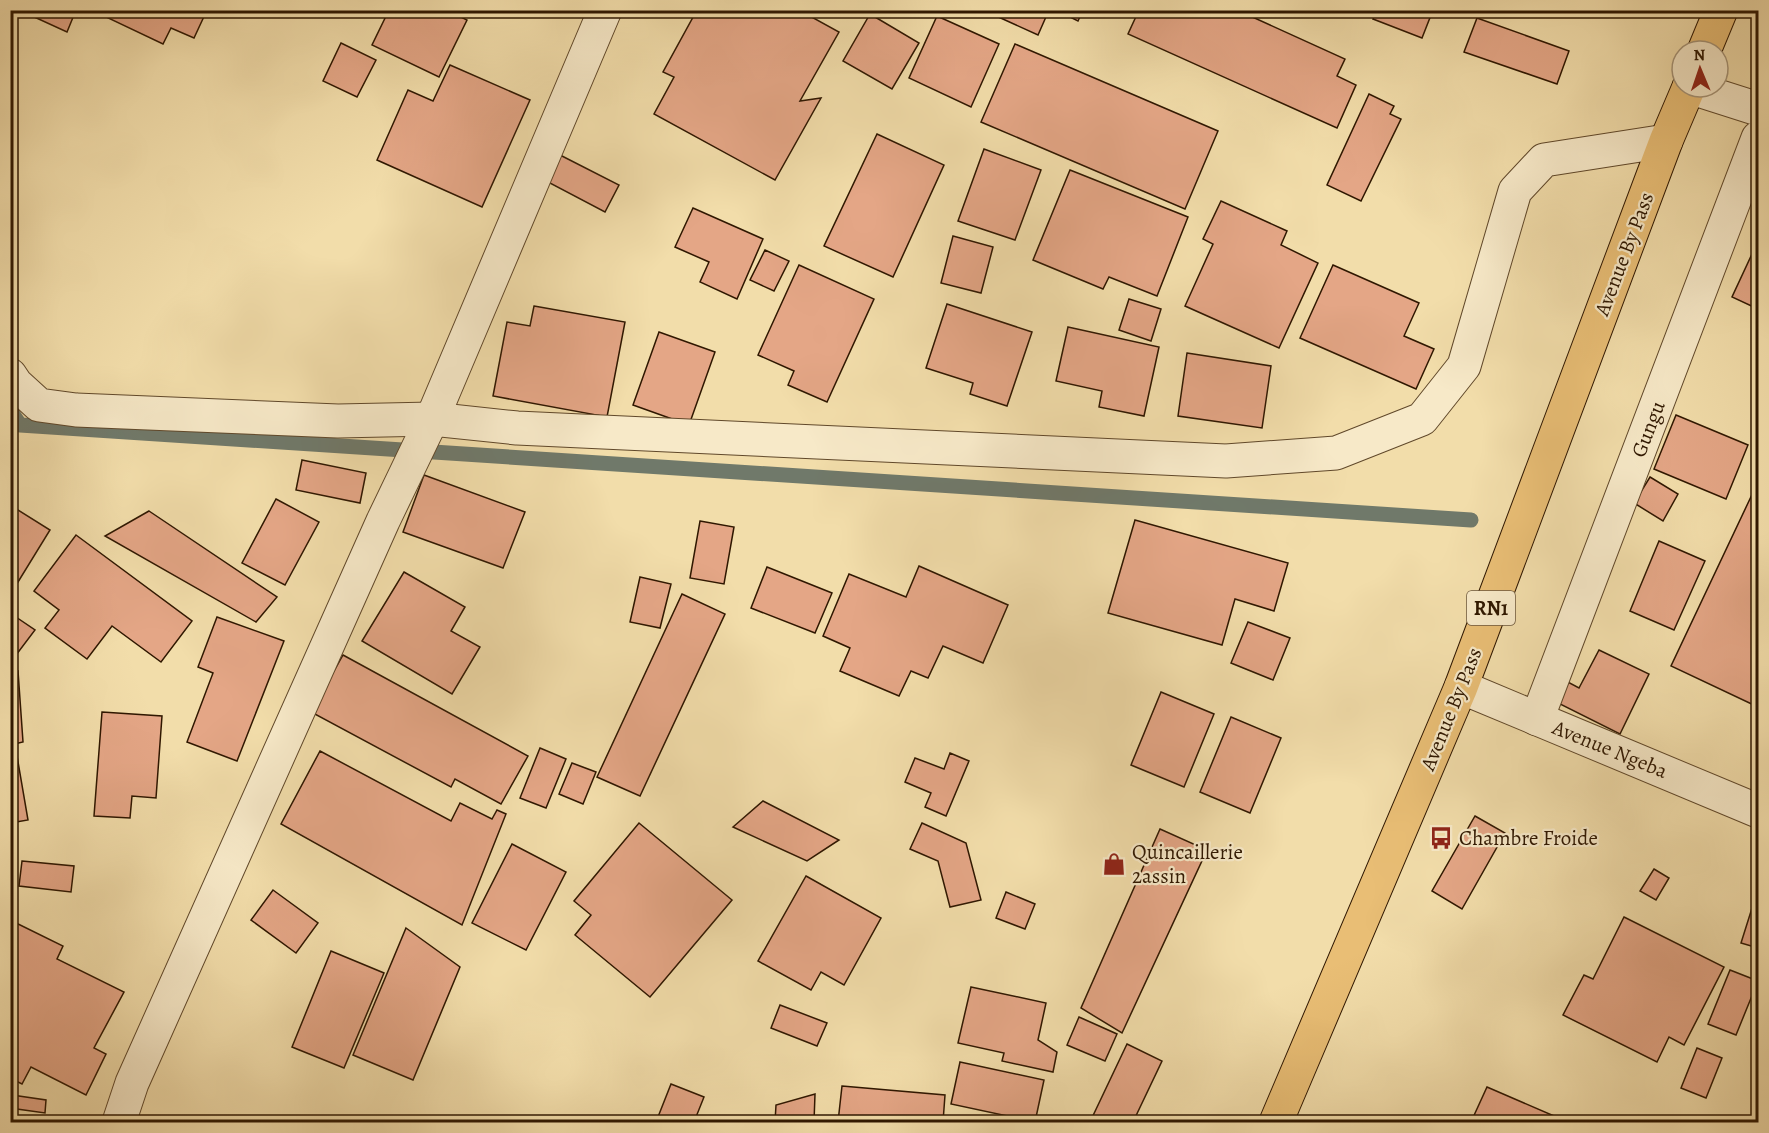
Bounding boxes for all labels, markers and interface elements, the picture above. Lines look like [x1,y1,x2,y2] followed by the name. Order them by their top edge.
[1670,39,1730,99] north arrow
[1693,44,1706,66] text: N
[1587,188,1660,321] street label: Avenue By Pass
[1624,396,1672,461] street label: Gungu
[1467,591,1515,625] road number: RN1
[1413,643,1488,776] street label: Avenue By Pass
[1547,713,1672,785] street label: Avenue Ngeba
[1459,824,1598,852] place label: Chambre Froide
[1428,825,1454,851] bus stop icon: Chambre Froide
[1132,838,1243,890] place label: Quincaillerie 2assin
[1101,851,1127,877] shop icon: Quincaillerie 2assin

